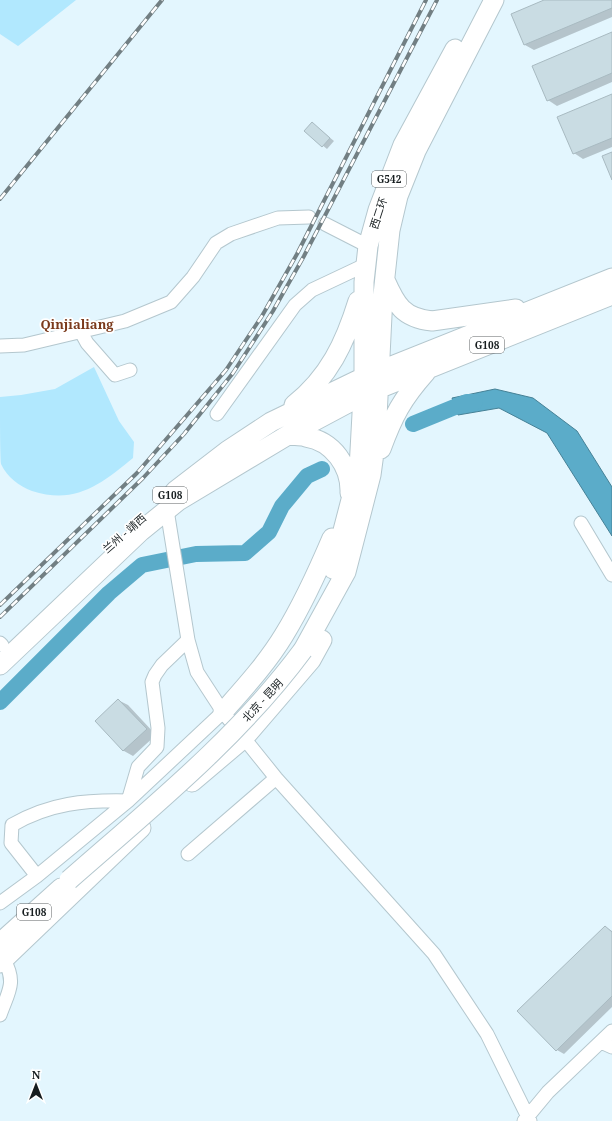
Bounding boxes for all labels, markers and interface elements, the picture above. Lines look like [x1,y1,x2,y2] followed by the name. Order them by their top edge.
[372,171,406,187] road number: G542
[366,195,390,231] street label: 西二环
[40,315,114,333] district label: Qinjialiang
[470,337,504,353] road number: G108
[153,487,187,503] road number: G108
[99,510,149,556] street label: 兰州 - 靖西
[238,675,286,725] street label: 北京 - 昆明
[17,904,51,920] road number: G108
[16,1065,56,1105] north arrow
[32,1067,41,1082] text: N

